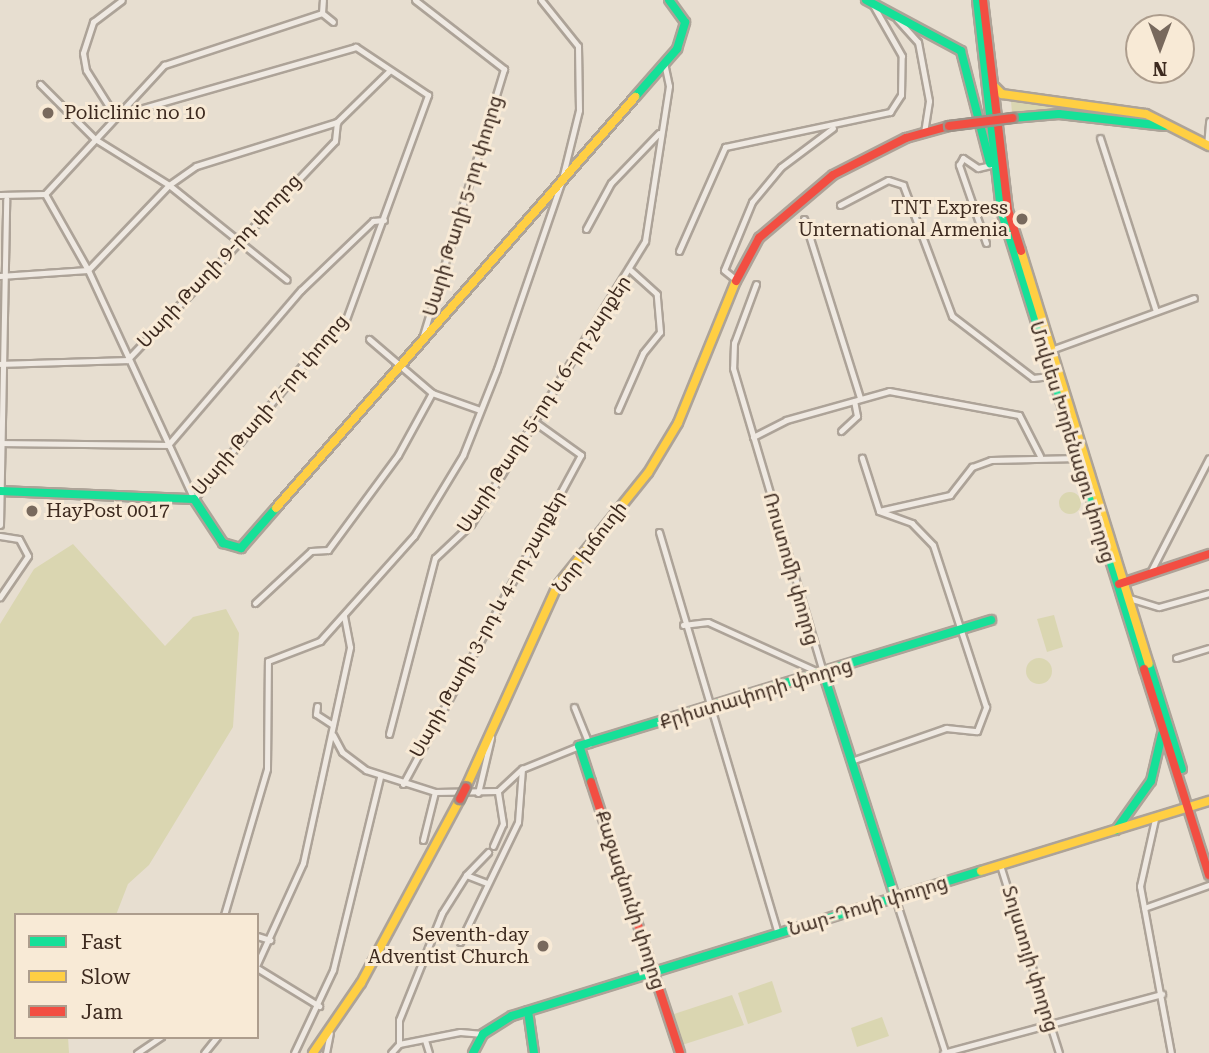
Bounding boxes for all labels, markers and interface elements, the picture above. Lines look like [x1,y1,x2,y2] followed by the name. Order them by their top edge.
[1125,14,1195,84] north arrow
[1153,57,1167,80] text: N
[419,93,507,319] street label: Սարի Թաղի 5-րդ փողոց
[64,102,206,124] place label: Policlinic no 10
[38,103,58,123] marker: Policlinic no 10
[132,169,306,353] street label: Սարի Թաղի 9-րդ փողոց
[798,197,1008,241] place label: TNT Express Unternational Armenia
[1014,211,1030,227] marker: TNT Express Unternational Armenia
[452,271,636,537] street label: Սարի Թաղի 5-րդ և 6-րդ շարքեր
[187,310,353,500] street label: Սարի Թաղի 7-րդ փողոց
[1024,319,1120,565] street label: Մովսես Խորենացու փողոց
[405,486,571,762] street label: Սարի Թաղի 3-րդ և 4-րդ շարքեր
[758,490,824,648] street label: Ռոստոմի փողոց
[548,497,632,597] street label: Նոր խճուղի
[46,500,170,522] place label: HayPost 0017
[24,503,40,519] marker: HayPost 0017
[657,654,855,734] street label: Քրիստափորի փողոց
[590,808,670,992] street label: Քաջազնունի փողոց
[786,871,950,941] street label: Նար-Դոսի փողոց
[997,883,1063,1035] street label: Տոլստոյի փողոց
[14,913,259,1039] legend
[368,924,529,968] place label: Seventh-day Adventist Church
[81,930,122,954] text: Fast
[535,938,551,954] marker: Seventh-day Adventist Church
[81,965,130,989] text: Slow
[81,1000,123,1024] text: Jam

